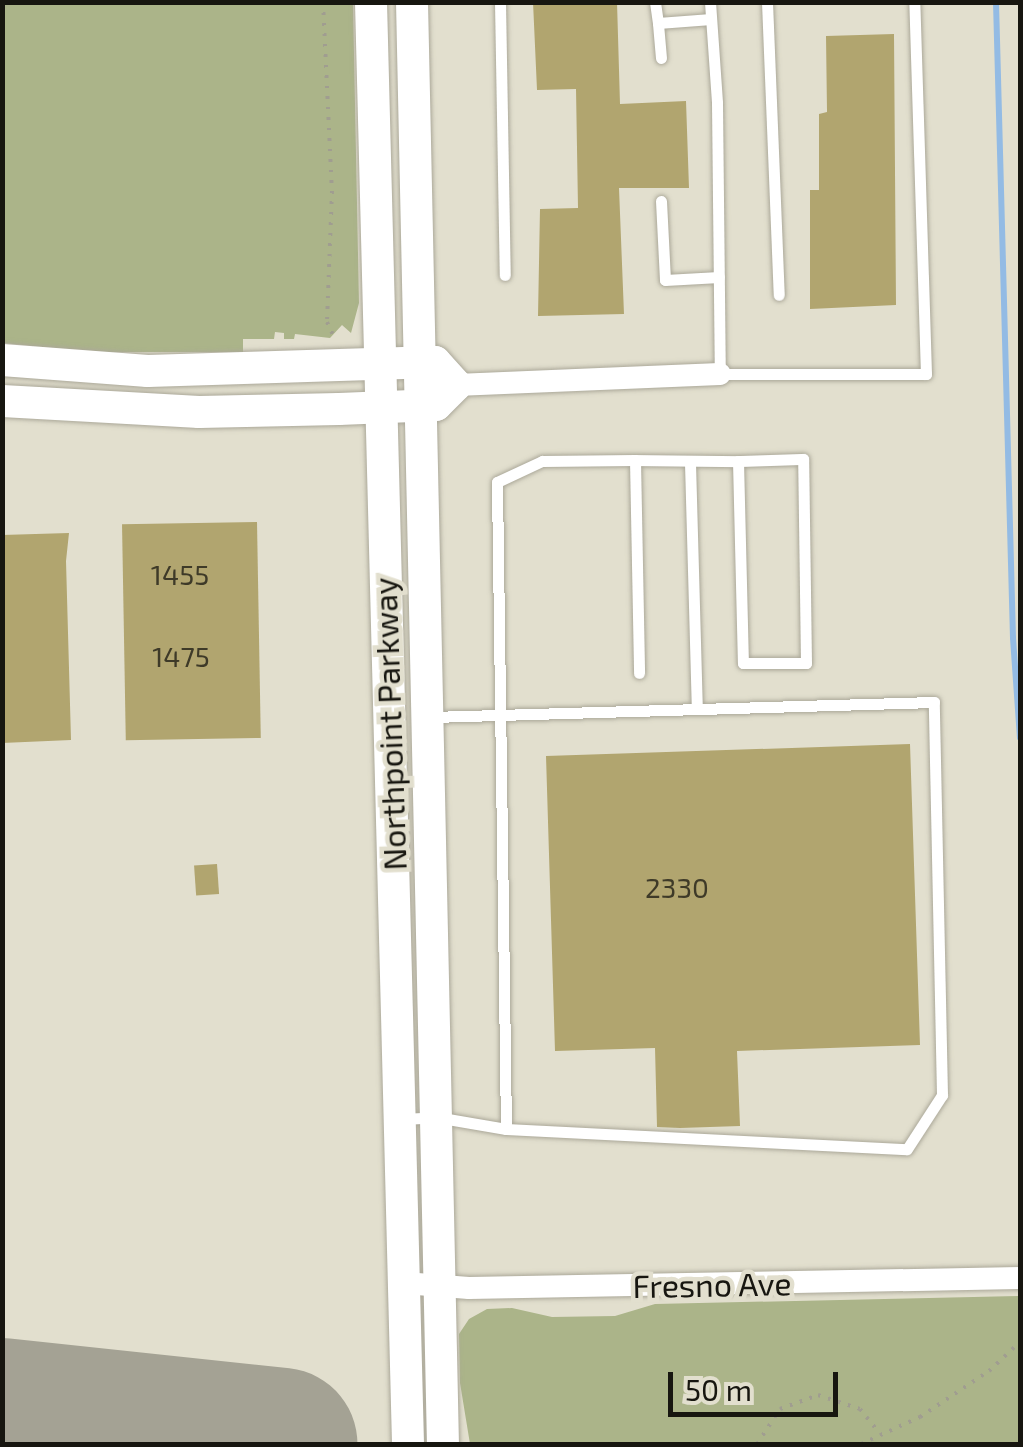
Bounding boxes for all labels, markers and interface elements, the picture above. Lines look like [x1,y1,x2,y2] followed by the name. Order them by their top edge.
[151,557,209,591] house number: 1455
[365,577,413,871] street label: Northpoint Parkway
[152,639,210,673] house number: 1475
[645,870,709,904] house number: 2330
[632,1263,792,1305] street label: Fresno Ave
[673,1352,843,1414] scale bar
[685,1371,752,1407] text: 50 m

